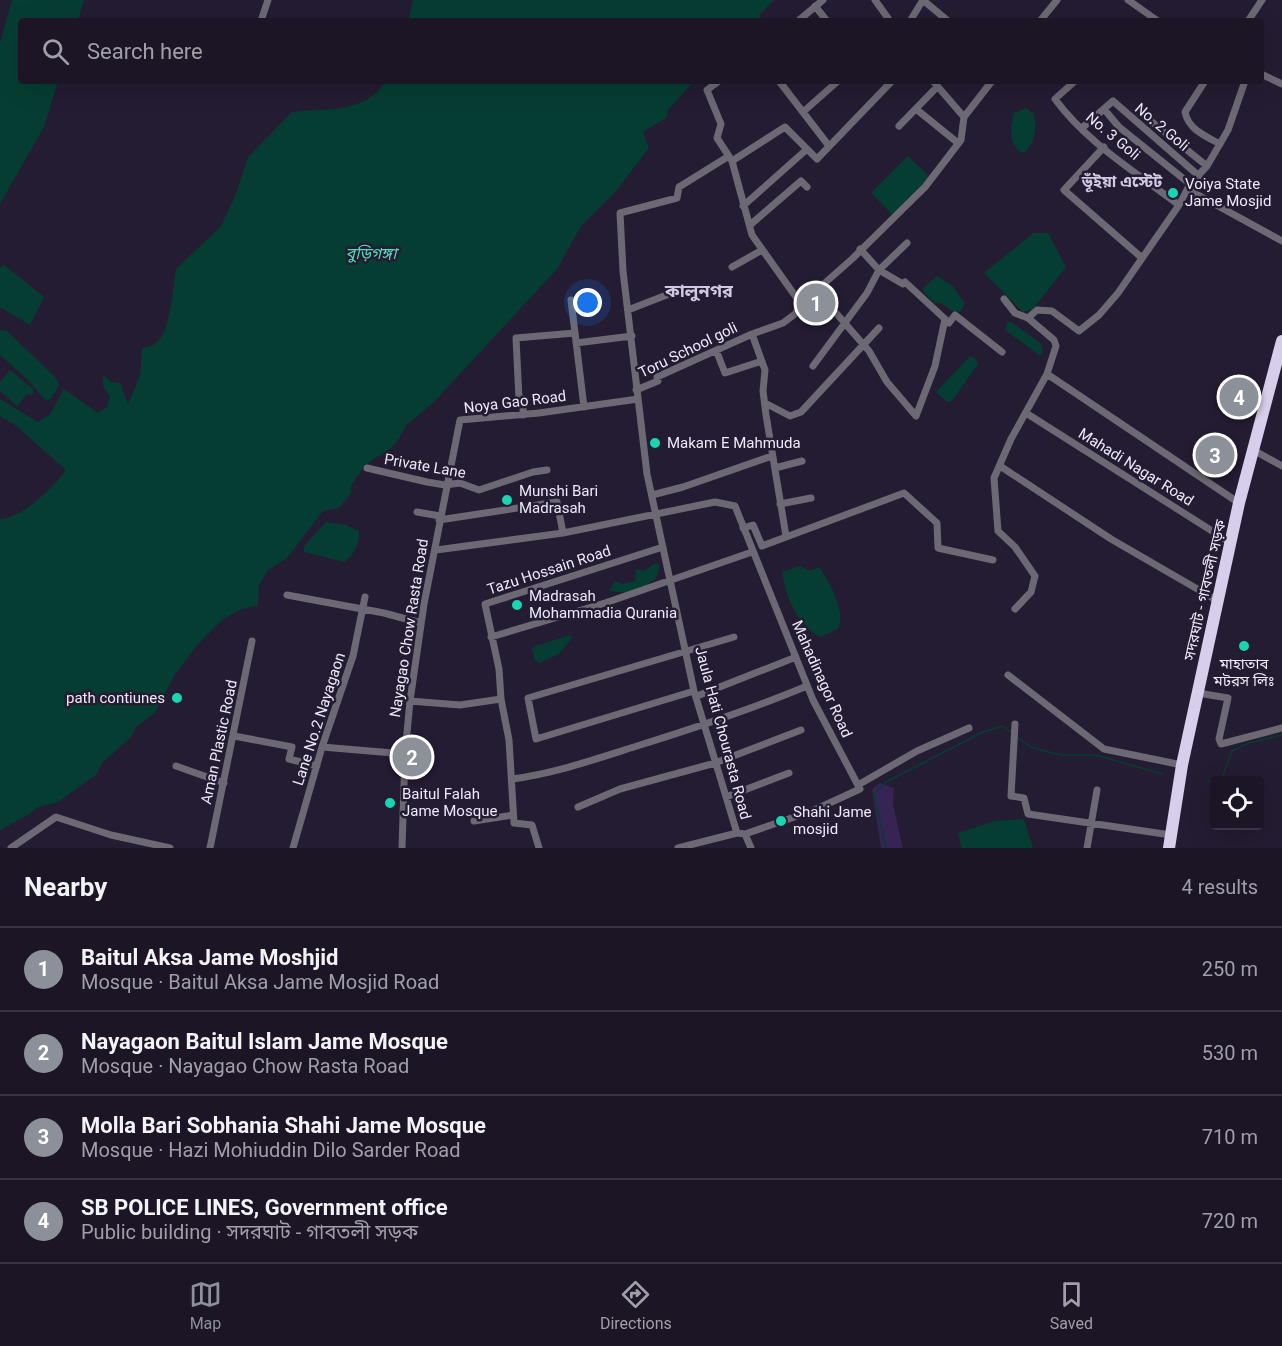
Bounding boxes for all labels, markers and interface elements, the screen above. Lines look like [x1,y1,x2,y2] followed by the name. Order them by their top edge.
[18,18,1264,84] search box
[39,35,72,68] icon: search
[87,39,203,64] text: Search here
[1131,99,1193,155] street label: No. 2 Goli
[1082,108,1144,164] street label: No. 3 Goli
[1081,172,1163,193] district label: ভূঁইয়া এস্টেট
[1185,175,1271,210] place label: Voiya State Jame Mosjid
[1166,186,1180,200] marker: Voiya State Jame Mosjid
[346,244,399,263] water label: বুড়িগঙ্গা
[664,280,734,302] district label: কালুনগর
[796,280,836,326] pin: 1
[573,288,602,317] your location
[636,318,740,382] street label: Toru School goli
[1220,374,1258,420] pin: 4
[463,387,567,417] street label: Noya Gao Road
[1075,424,1197,510] street label: Mahadi Nagar Road
[1196,432,1234,478] pin: 3
[667,434,801,452] place label: Makam E Mahmuda
[648,436,662,450] marker: Makam E Mahmuda
[383,450,467,482] street label: Private Lane
[519,482,598,517] place label: Munshi Bari Madrasah
[500,493,514,507] marker: Munshi Bari Madrasah
[1180,517,1230,663] street label: সদরঘাট - গাবতলী সড়ক
[386,537,432,719] street label: Nayagao Chow Rasta Road
[485,542,613,598] street label: Tazu Hossain Road
[529,587,677,622] place label: Madrasah Mohammadia Qurania
[510,598,524,612] marker: Madrasah Mohammadia Qurania
[788,618,856,740] street label: Mahadinagor Road
[1237,639,1251,653] marker: মাহাতাব মটরস লিঃ
[691,645,755,821] street label: Jaula Hati Chourasta Road
[289,650,349,788] street label: Lane No.2 Nayagaon
[1213,655,1274,690] place label: মাহাতাব মটরস লিঃ
[197,678,241,806] street label: Aman Plastic Road
[66,689,165,707] place label: path contiunes
[170,691,184,705] marker: path contiunes
[392,734,432,780] pin: 2
[1210,776,1264,830] map controls
[1210,776,1264,830] button: locate
[402,785,497,820] place label: Baitul Falah Jame Mosque
[383,796,397,810] marker: Baitul Falah Jame Mosque
[793,803,872,838] place label: Shahi Jame mosjid
[774,814,788,828] marker: Shahi Jame mosjid
[24,872,107,902] text: Nearby
[1182,875,1258,899] text: 4 results
[81,945,338,970] text: Baitul Aksa Jame Moshjid
[38,957,49,981] text: 1
[1202,957,1258,981] text: 250 m
[81,970,439,994] text: Mosque · Baitul Aksa Jame Mosjid Road
[81,1029,448,1054] text: Nayagaon Baitul Islam Jame Mosque
[38,1041,49,1065] text: 2
[1202,1041,1258,1065] text: 530 m
[81,1054,409,1078] text: Mosque · Nayagao Chow Rasta Road
[81,1113,486,1138] text: Molla Bari Sobhania Shahi Jame Mosque
[38,1125,49,1149] text: 3
[1202,1125,1258,1149] text: 710 m
[81,1138,461,1162] text: Mosque · Hazi Mohiuddin Dilo Sarder Road
[81,1195,448,1220] text: SB POLICE LINES, Government office
[38,1209,49,1233] text: 4
[1202,1209,1258,1233] text: 720 m
[81,1220,418,1244] text: Public building · সদরঘাট - গাবতলী সড়ক
[189,1278,222,1333] tab: Map
[600,1278,672,1333] tab: Directions
[1050,1278,1093,1333] tab: Saved

